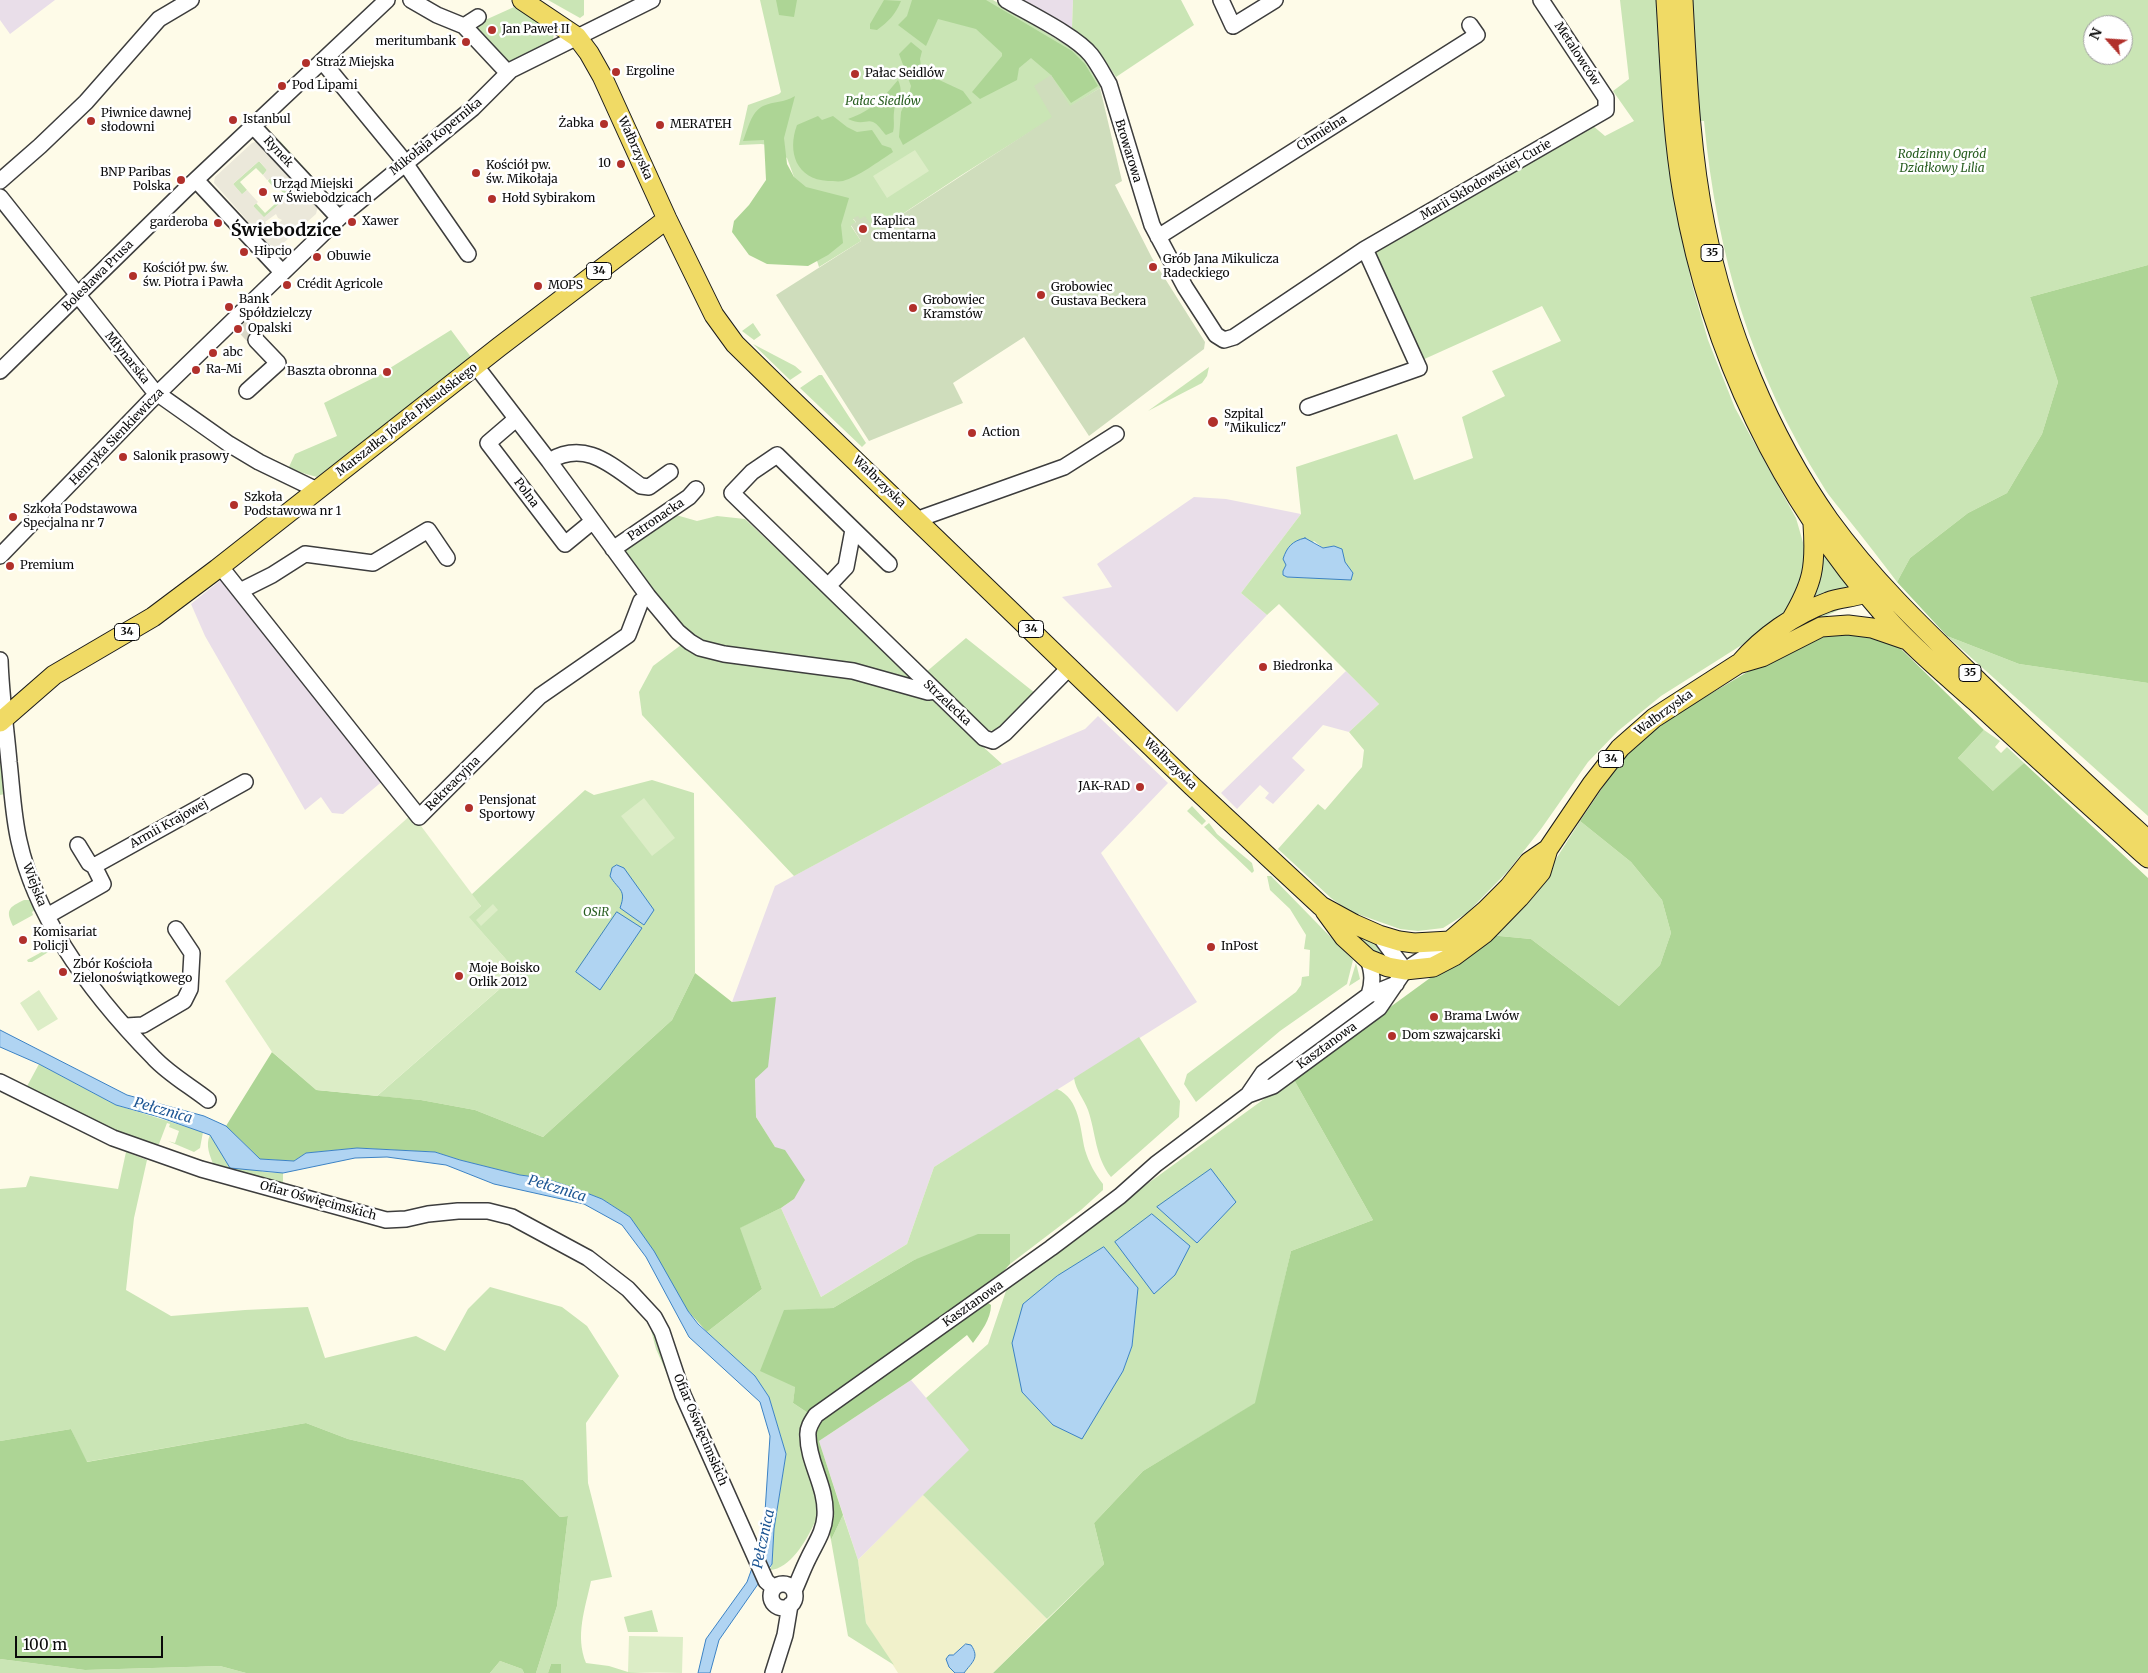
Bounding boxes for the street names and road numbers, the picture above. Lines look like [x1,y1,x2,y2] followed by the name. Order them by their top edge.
[1551,19,1603,89] street label: Metalowców
[387,95,485,179] street label: Mikołaja Kopernika
[1294,112,1350,154] street label: Chmielna
[615,114,655,182] street label: Wałbrzyska
[1112,118,1144,184] street label: Browarowa
[260,134,296,170] street label: Rynek
[1418,137,1554,223] street label: Marii Skłodowskiej-Curie
[60,238,136,314] street label: Bolesława Prusa
[1701,244,1723,262] road number: 35
[586,262,612,280] road number: 34
[102,329,152,387] street label: Młynarska
[334,360,480,480] street label: Marszałka Józefa Piłsudskiego
[67,386,167,488] street label: Henryka Sienkiewicza
[850,453,908,511] street label: Wałbrzyska
[510,476,542,510] street label: Polna
[625,496,687,544] street label: Patronacka
[1018,620,1044,638] road number: 34
[114,624,140,640] road number: 34
[1959,664,1981,681] road number: 35
[920,677,974,729] street label: Strzelecka
[1632,687,1696,739] street label: Wałbrzyska
[1141,735,1199,793] street label: Wałbrzyska
[1598,751,1624,768] road number: 34
[423,754,483,814] street label: Rekreacyjna
[127,797,211,851] street label: Armii Krajowej
[19,861,49,909] street label: Wiejska
[1294,1020,1360,1072] street label: Kasztanowa
[258,1179,378,1223] street label: Ofiar Oświęcimskich
[940,1278,1006,1330] street label: Kasztanowa
[670,1372,730,1488] street label: Ofiar Oświęcimskich

